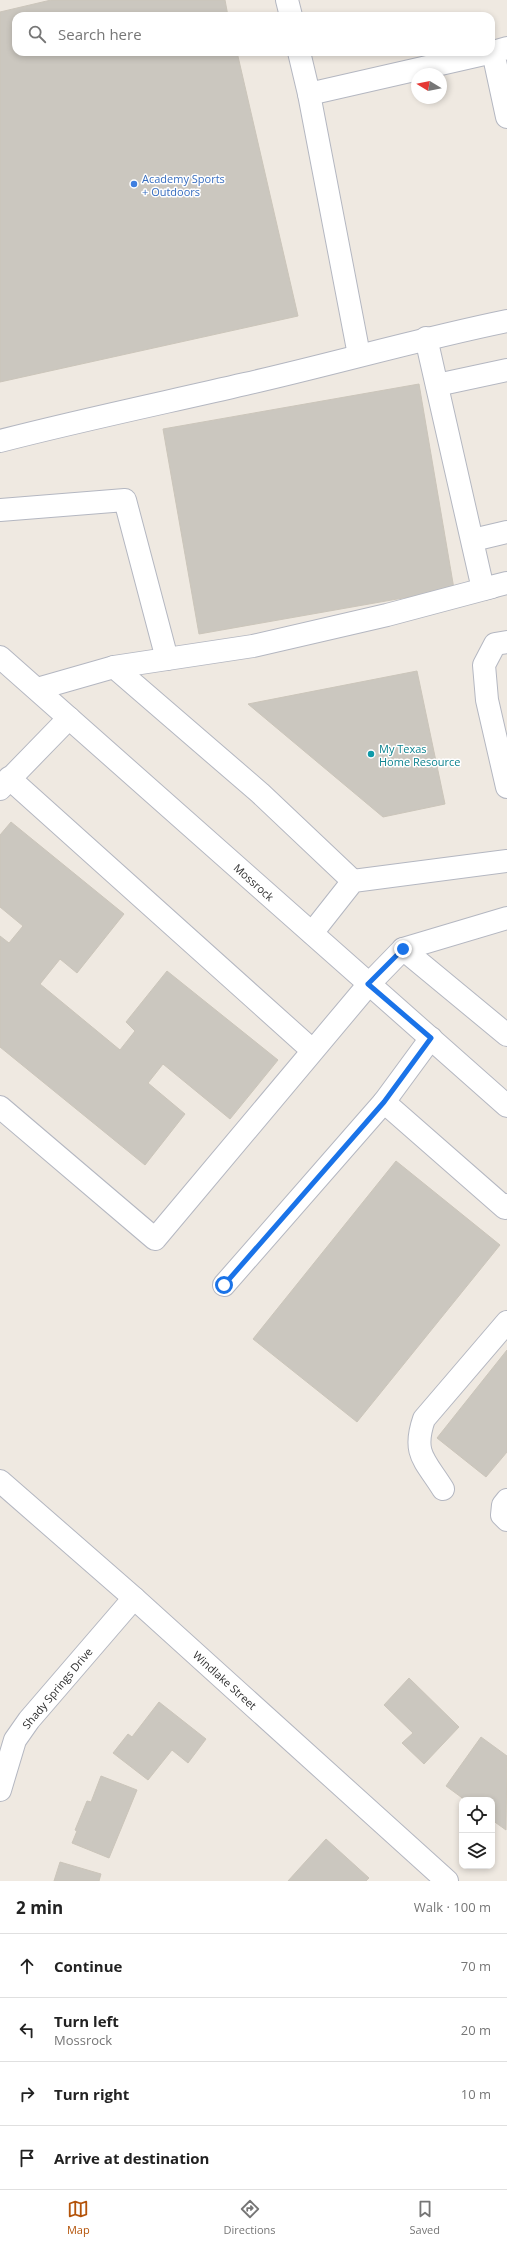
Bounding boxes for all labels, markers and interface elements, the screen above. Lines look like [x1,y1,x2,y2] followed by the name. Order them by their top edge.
[12,12,495,56] search box
[26,23,48,45] icon: search
[58,24,142,44] text: Search here
[411,68,447,104] north arrow
[142,171,225,199] place label: Academy Sports + Outdoors
[129,179,139,189] marker: Academy Sports + Outdoors
[379,741,460,769] place label: My Texas Home Resource
[366,749,376,759] marker: My Texas Home Resource
[231,860,277,904] street label: Mossrock
[394,940,412,958] route end
[215,1276,233,1294] route start
[19,1644,95,1732] street label: Shady Springs Drive
[190,1647,260,1713] street label: Windlake Street
[459,1797,495,1869] map controls
[459,1797,495,1833] button: locate
[459,1833,495,1869] button: layers
[16,1896,63,1919] text: 2 min
[414,1898,491,1916] text: Walk · 100 m
[16,1955,38,1977] icon: ahead
[54,1956,122,1976] text: Continue
[461,1957,491,1975] text: 70 m
[54,2011,119,2031] text: Turn left
[16,2019,38,2041] icon: left
[461,2021,491,2039] text: 20 m
[54,2031,112,2049] text: Mossrock
[16,2083,38,2105] icon: right
[54,2084,129,2104] text: Turn right
[461,2085,491,2103] text: 10 m
[16,2147,38,2169] icon: arrive
[54,2148,209,2168] text: Arrive at destination
[67,2198,90,2237] tab: Map
[224,2198,276,2237] tab: Directions
[409,2198,440,2237] tab: Saved

